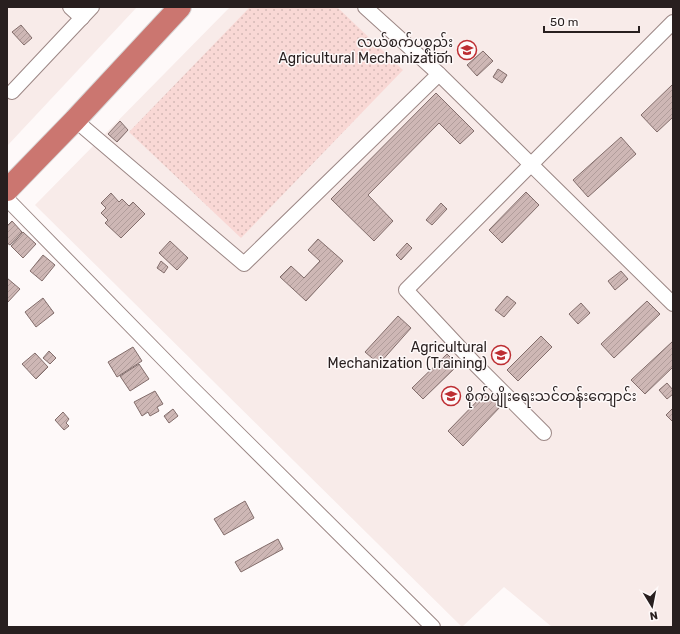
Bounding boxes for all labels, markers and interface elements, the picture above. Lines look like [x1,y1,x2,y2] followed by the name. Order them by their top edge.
[544,8,639,34] scale bar
[550,15,578,29] text: 50 m
[278,32,453,67] place label: လယ်စက်ပစ္စည်း Agricultural Mechanization
[456,39,478,61] school or university icon: လယ်စက်ပစ္စည်း Agricultural Mechanization
[328,339,487,372] place label: Agricultural Mechanization (Training)
[490,344,512,366] school or university icon: Agricultural Mechanization (Training)
[440,385,462,407] school or university icon: စိုက်ပျိုးရေးသင်တန်းကျောင်း
[465,386,637,408] place label: စိုက်ပျိုးရေးသင်တန်းကျောင်း
[632,586,672,626] north arrow
[649,608,659,622] text: N

